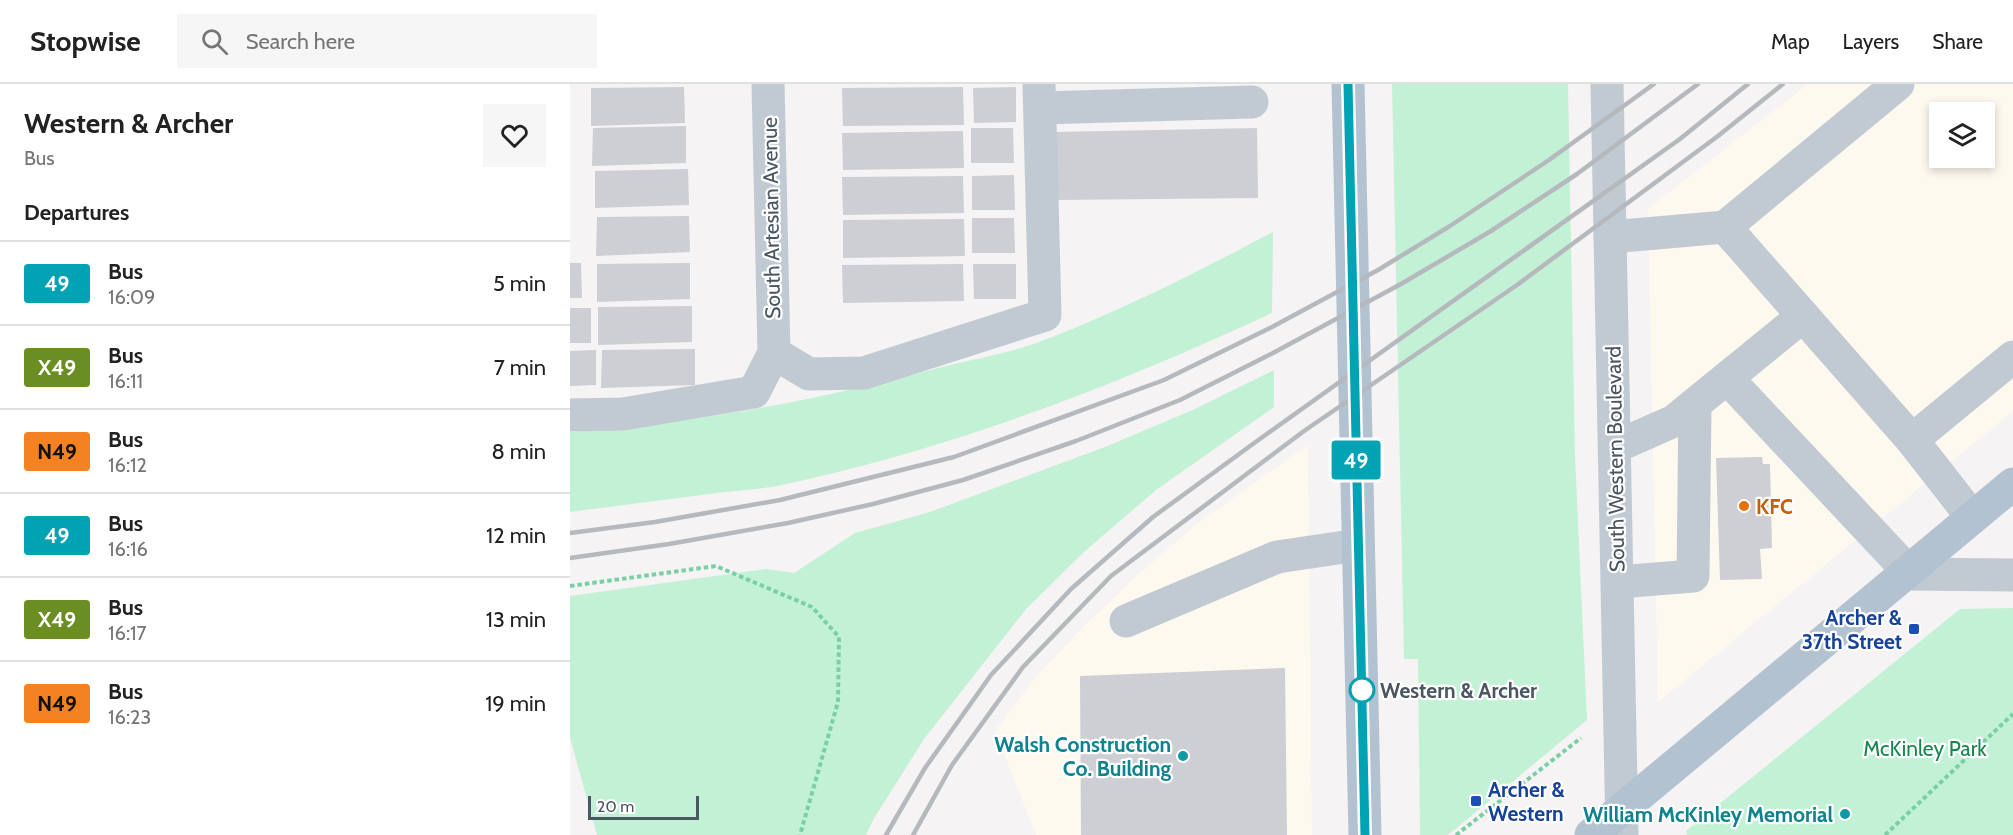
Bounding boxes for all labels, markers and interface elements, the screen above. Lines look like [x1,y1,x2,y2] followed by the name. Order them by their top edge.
[177,14,597,68] search box
[30,24,141,58] text: Stopwise
[198,25,231,58] icon: search
[246,28,355,55] text: Search here
[1771,29,1810,54] text: Map
[1843,29,1899,54] text: Layers
[1932,29,1983,54] text: Share
[1929,102,1995,168] map controls
[1929,102,1995,168] button: layers
[483,104,546,167] button: heart
[24,106,233,140] text: Western & Archer
[757,117,785,319] street label: South Artesian Avenue
[24,146,55,170] text: Bus
[24,199,129,226] text: Departures
[108,258,143,285] text: Bus
[493,270,546,297] text: 5 min
[45,271,69,296] text: 49
[108,285,155,309] text: 16:09
[108,342,143,369] text: Bus
[1601,346,1629,572] street label: South Western Boulevard
[494,354,546,381] text: 7 min
[38,355,76,380] text: X49
[108,369,143,393] text: 16:11
[108,426,143,453] text: Bus
[491,438,546,465] text: 8 min
[37,439,77,464] text: N49
[1329,440,1383,479] line badge: 49
[1344,448,1368,473] text: 49
[108,453,147,477] text: 16:12
[1756,494,1793,519] place label: KFC
[1737,499,1751,513] marker: KFC
[108,510,143,537] text: Bus
[486,522,546,549] text: 12 min
[45,523,69,548] text: 49
[108,537,148,561] text: 16:16
[108,594,143,621] text: Bus
[1802,605,1903,654] place label: Archer & 37th Street
[486,606,546,633] text: 13 min
[38,607,76,632] text: X49
[108,621,147,645] text: 16:17
[1907,622,1921,636] marker: Archer & 37th Street
[1349,677,1375,703] marker: Western & Archer
[108,678,143,705] text: Bus
[1380,678,1537,703] place label: Western & Archer
[485,690,546,717] text: 19 min
[37,691,77,716] text: N49
[108,705,151,729] text: 16:23
[994,732,1171,781] place label: Walsh Construction Co. Building
[1863,736,1987,761] park label: McKinley Park
[1176,749,1190,763] marker: Walsh Construction Co. Building
[1488,777,1565,826] place label: Archer & Western
[588,793,699,820] scale bar
[1469,794,1483,808] marker: Archer & Western
[597,797,634,816] text: 20 m
[1583,802,1833,827] place label: William McKinley Memorial
[1838,807,1852,821] marker: William McKinley Memorial

